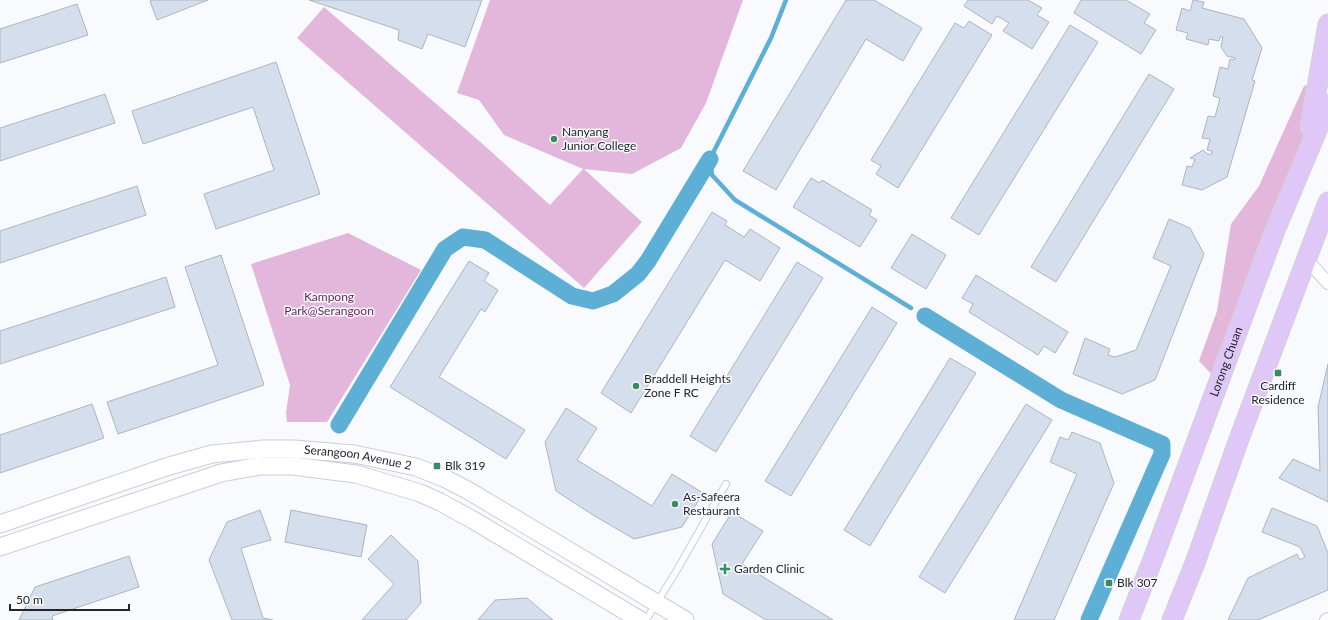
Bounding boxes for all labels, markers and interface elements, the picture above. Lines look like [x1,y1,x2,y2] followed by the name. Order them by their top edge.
[562,124,636,153] place label: Nanyang Junior College
[549,134,559,144] marker: Nanyang Junior College
[284,289,374,318] park label: Kampong Park@Serangoon
[1206,324,1246,399] street label: Lorong Chuan
[1273,368,1283,378] marker: Cardiff Residence
[644,371,731,400] place label: Braddell Heights Zone F RC
[1251,378,1305,407] place label: Cardiff Residence
[631,381,641,391] marker: Braddell Heights Zone F RC
[303,442,413,473] street label: Serangoon Avenue 2
[445,458,486,473] place label: Blk 319
[432,461,442,471] marker: Blk 319
[683,489,740,518] place label: As-Safeera Restaurant
[670,499,680,509] marker: As-Safeera Restaurant
[734,561,805,576] place label: Garden Clinic
[719,563,731,575] marker: Garden Clinic
[1117,575,1158,590] place label: Blk 307
[1104,578,1114,588] marker: Blk 307
[10,586,129,612] scale bar
[16,592,43,607] text: 50 m

